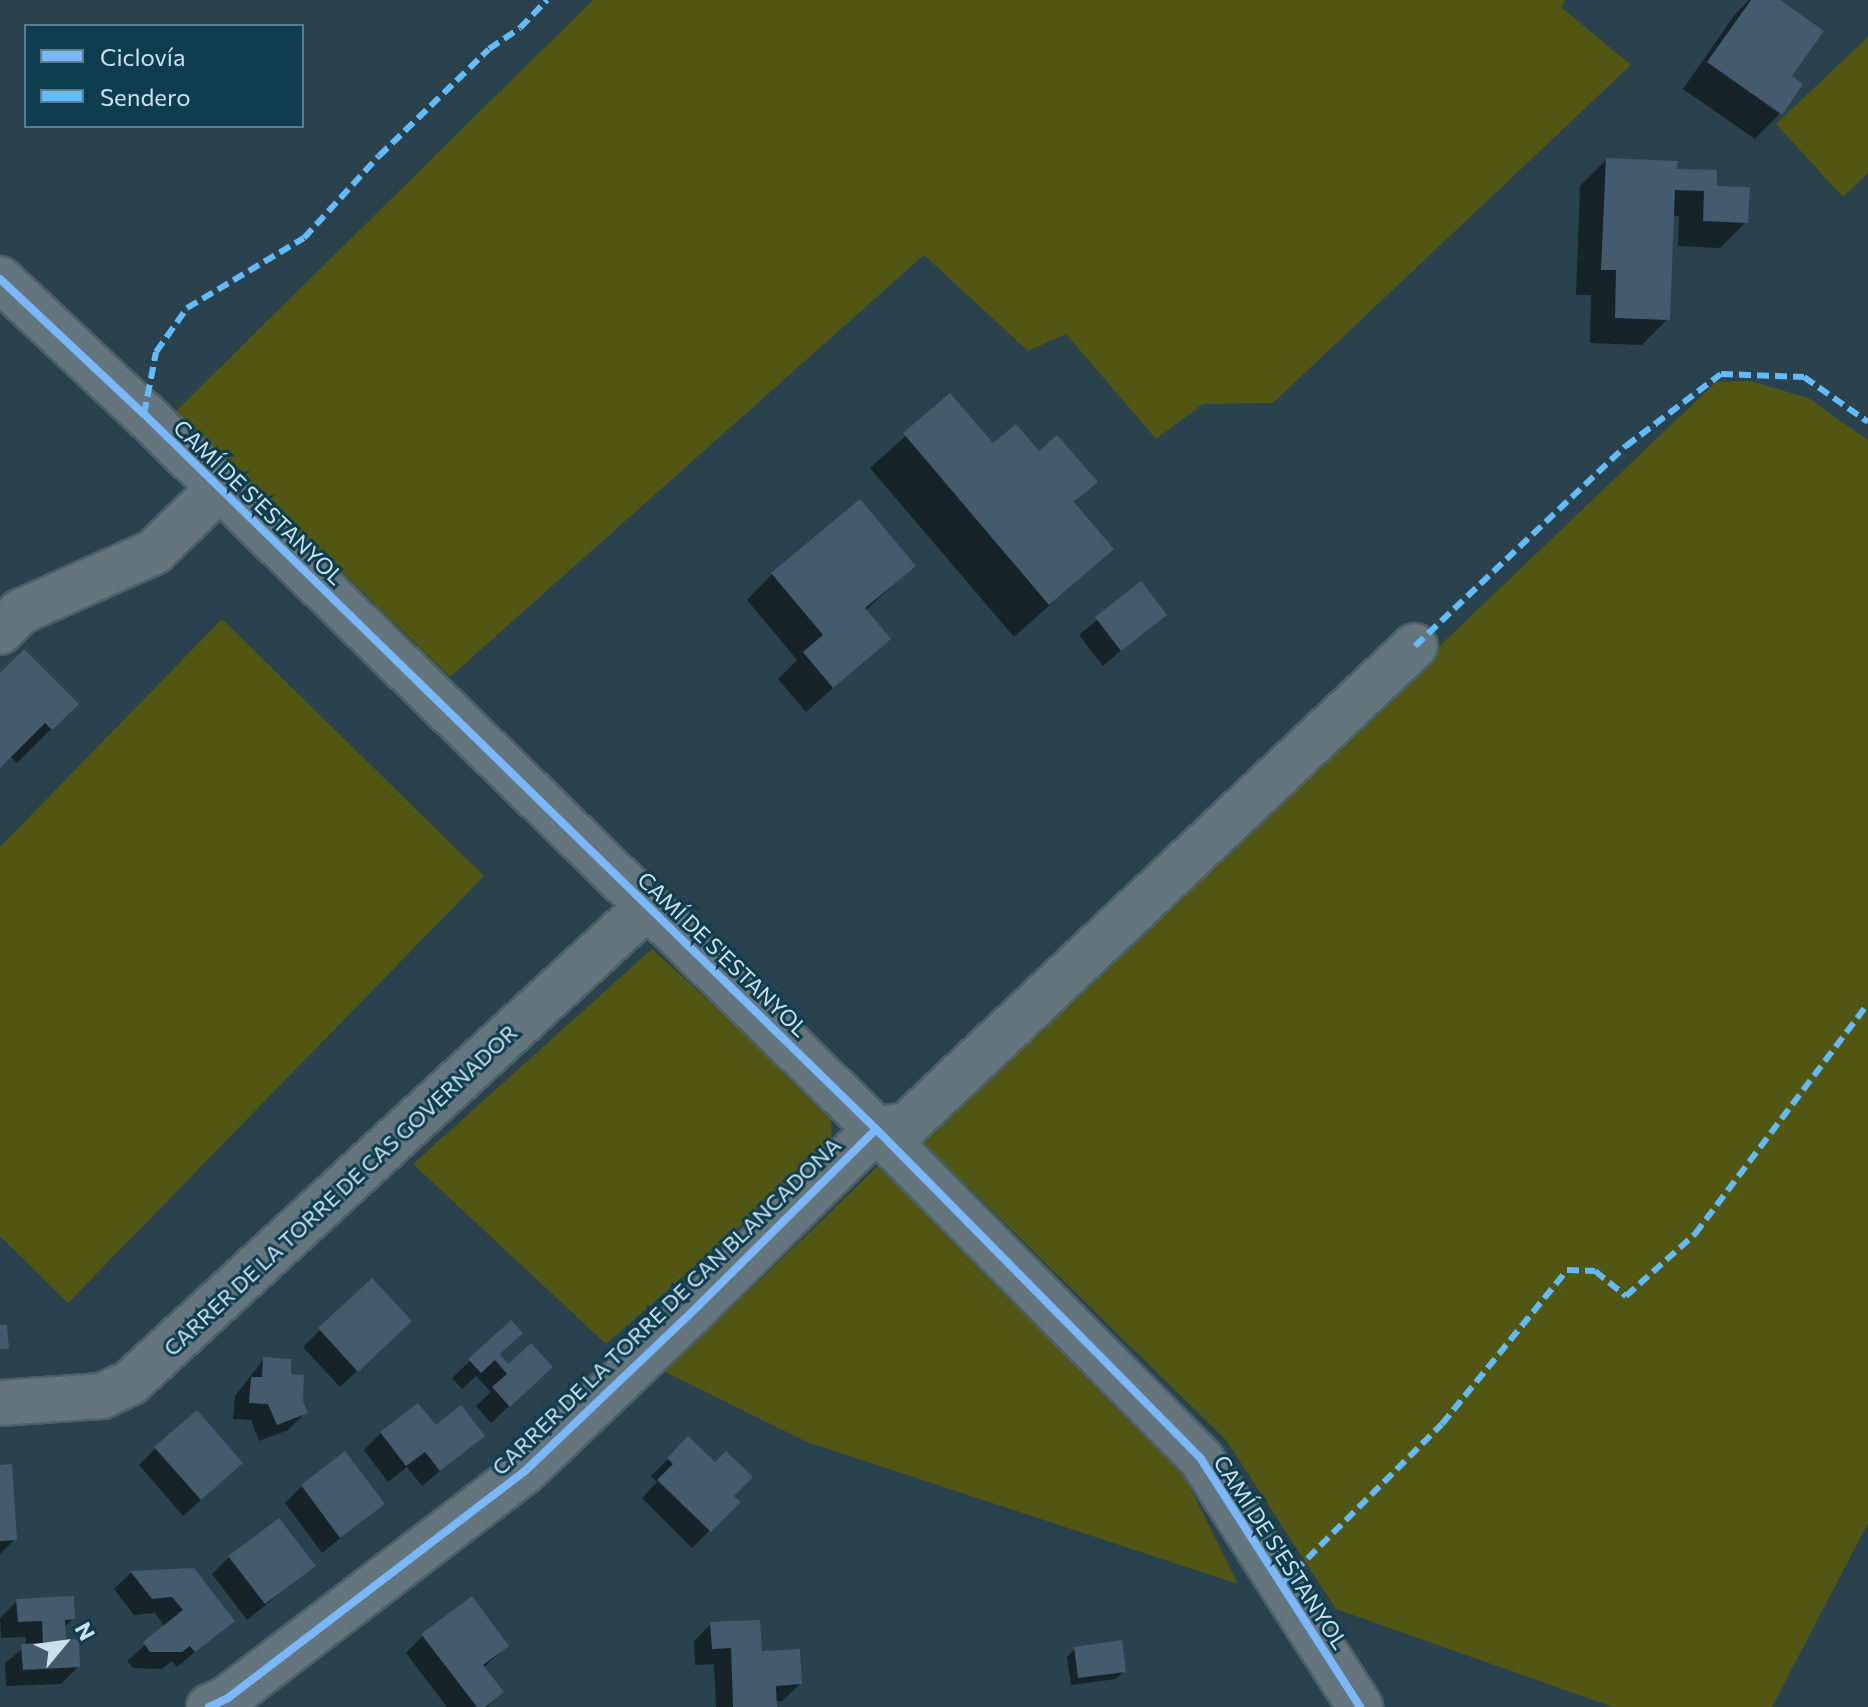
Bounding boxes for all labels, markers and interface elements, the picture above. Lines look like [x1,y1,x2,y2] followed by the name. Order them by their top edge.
[24,24,304,128] legend
[100,42,186,71] text: Ciclovía
[100,82,191,111] text: Sendero
[168,414,350,590] street label: CAMÍ DE S'ESTANYOL
[632,866,814,1042] street label: CAMÍ DE S'ESTANYOL
[158,1019,522,1361] street label: CARRER DE LA TORRE DE CAS GOVERNADOR
[486,1132,846,1480] street label: CARRER DE LA TORRE DE CAN BLANCADONA
[1208,1450,1354,1654] street label: CAMÍ DE S'ESTANYOL
[24,1603,104,1683] north arrow
[70,1617,101,1645] text: N

